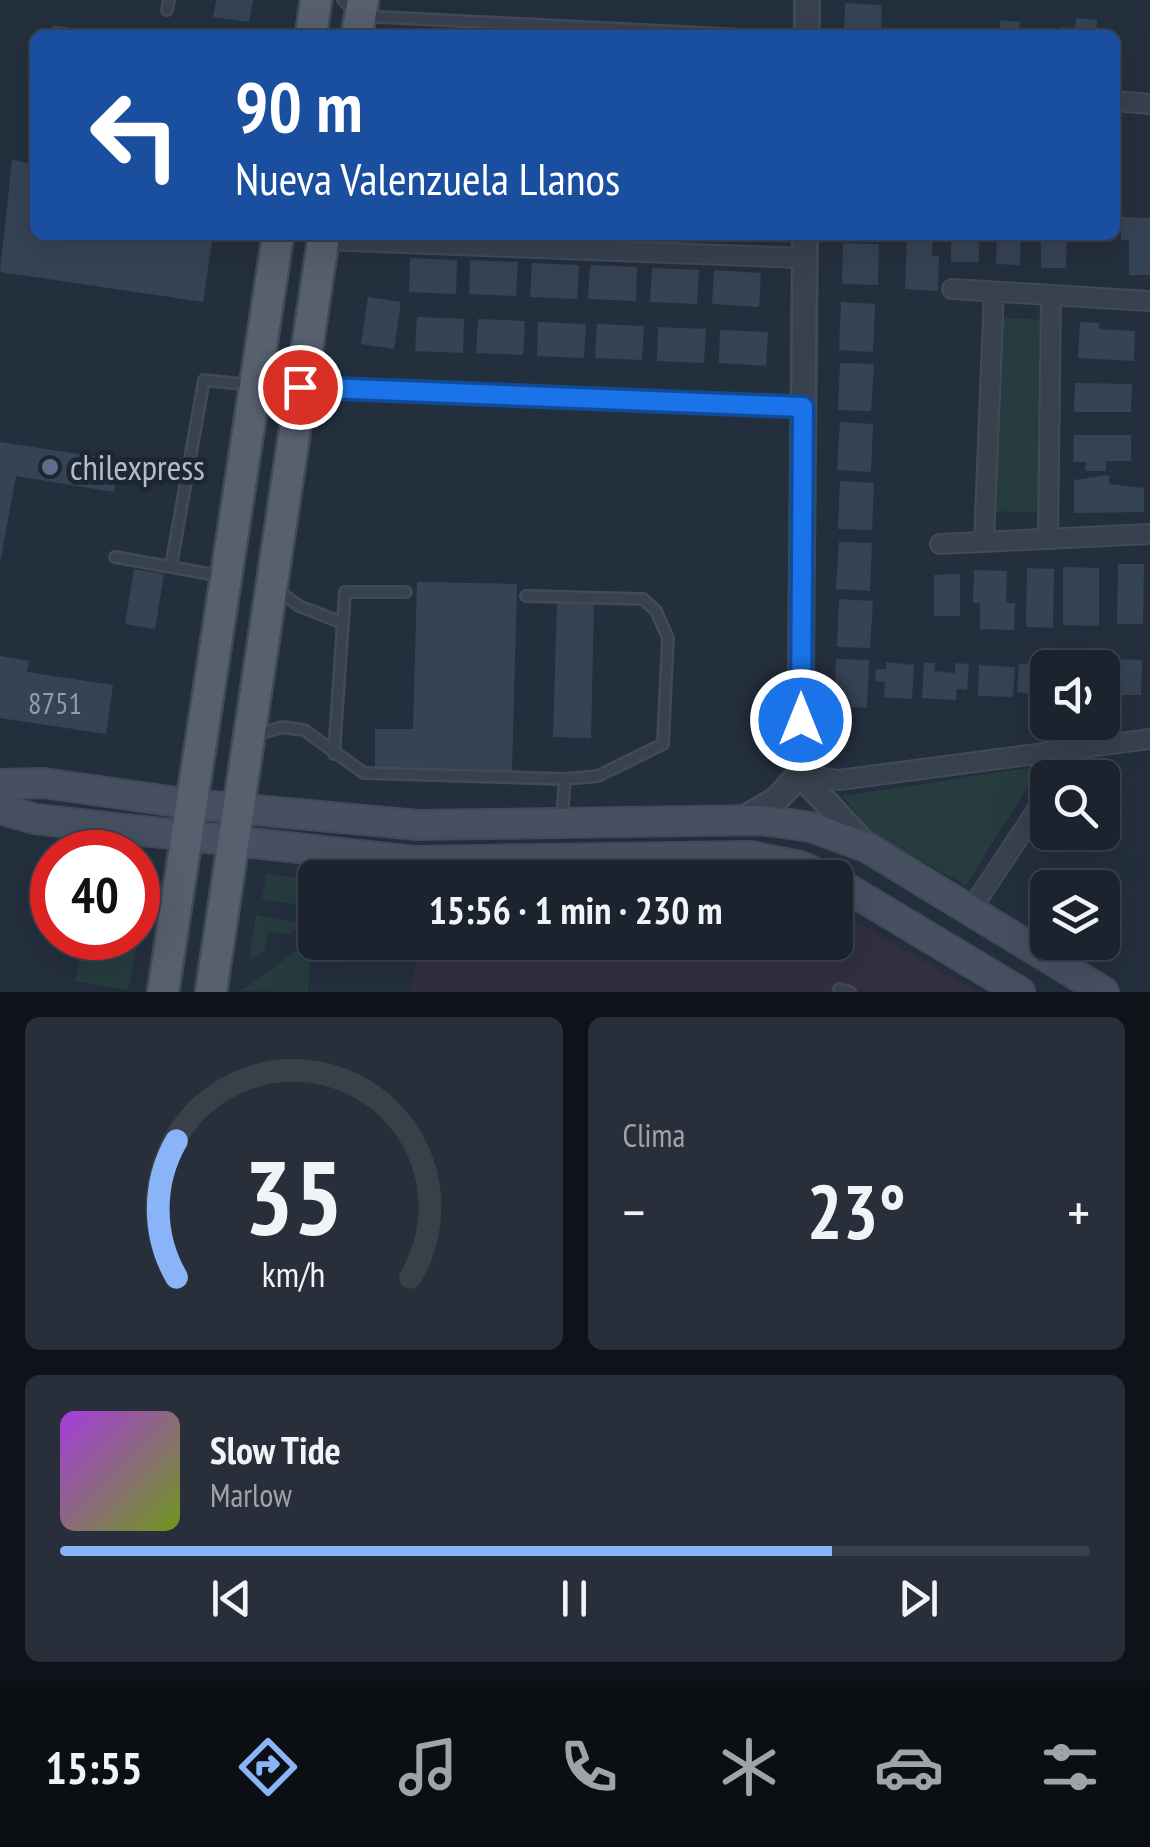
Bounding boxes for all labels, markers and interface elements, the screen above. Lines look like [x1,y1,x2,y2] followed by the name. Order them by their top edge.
[235,61,363,151] text: 90 m
[70,70,200,200] icon: left
[235,149,620,207] text: Nueva Valenzuela Llanos
[258,345,343,430] pin
[273,360,328,415] icon: arrive
[70,444,205,490] place label: chilexpress
[39,456,61,478] marker: chilexpress
[1030,650,1120,960] map controls
[1030,650,1120,740] button: sound
[749,668,853,772] position arrow
[28,683,82,722] house number: 8751
[1030,760,1120,850] button: search
[30,830,160,960] speed limit sign: 40
[1030,870,1120,960] button: layers
[429,885,722,934] text: 15:56 · 1 min · 230 m
[623,1114,685,1156] text: Clima
[244,1129,343,1264] text: 35
[807,1163,906,1260] text: 23°
[623,1176,645,1247] text: −
[1067,1176,1090,1247] text: +
[262,1251,325,1297] text: km/h
[210,1425,341,1474] text: Slow Tide
[210,1474,292,1516] text: Marlow
[204,1571,259,1626] icon: previous
[547,1571,602,1626] icon: pause
[891,1571,946,1626] icon: next
[233,1732,303,1802] icon: directions
[393,1732,463,1802] icon: music
[554,1732,624,1802] icon: phone
[714,1732,784,1802] icon: climate
[874,1732,944,1802] icon: car
[1035,1732,1105,1802] icon: filters
[45,1738,143,1796] text: 15:55

